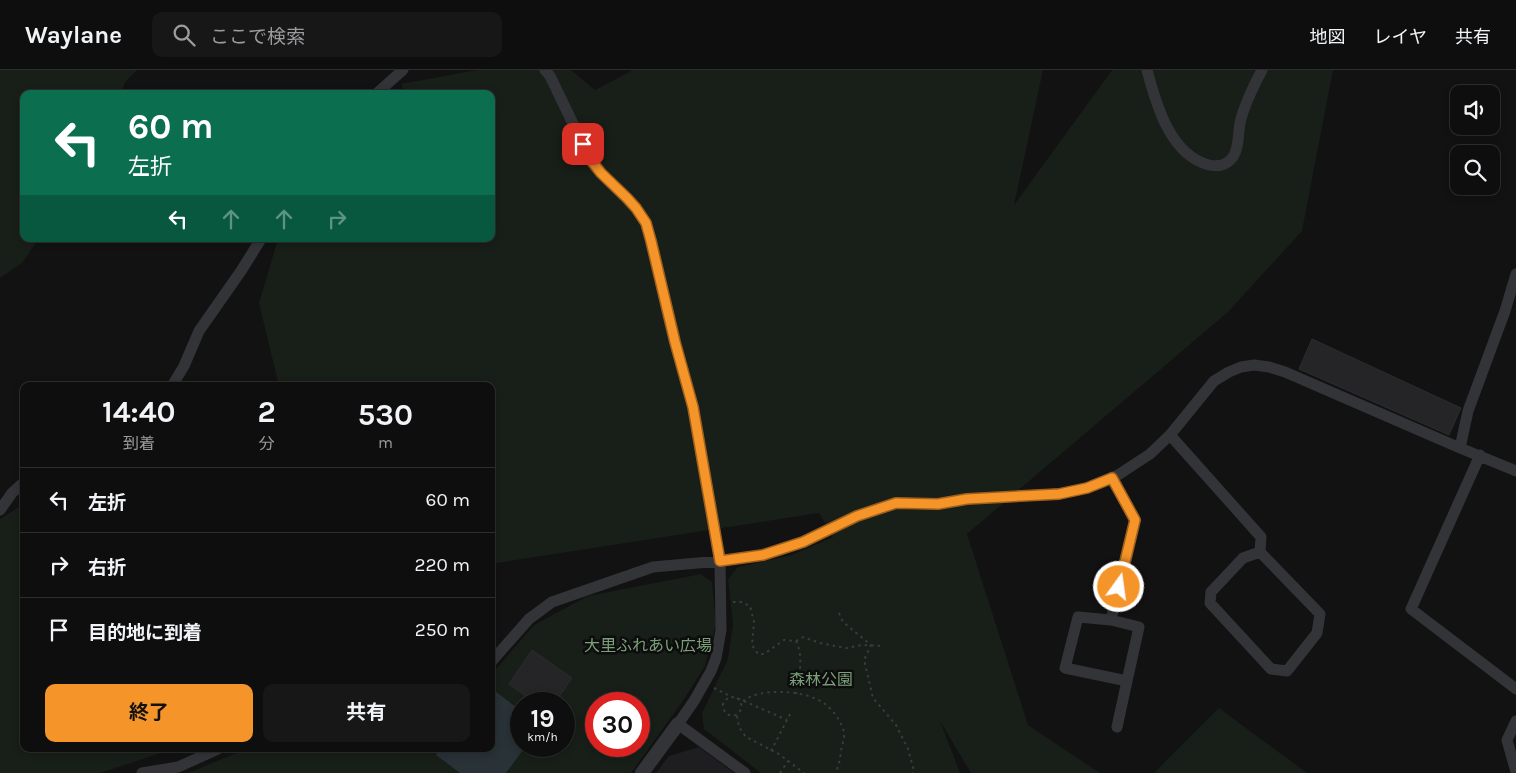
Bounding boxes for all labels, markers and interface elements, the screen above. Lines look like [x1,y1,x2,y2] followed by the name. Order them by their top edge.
[152,12,502,57] search box
[25,21,122,49] text: Waylane
[170,21,198,49] icon: search
[210,26,305,48] text: ここで検索
[1310,26,1346,48] text: 地図
[1374,26,1427,48] text: レイヤ
[1455,26,1491,48] text: 共有
[1450,85,1500,195] map controls
[1450,85,1500,135] button: sound
[128,106,213,147] text: 60 m
[45,110,110,175] icon: left
[562,123,604,165] pin
[569,130,597,158] icon: arrive
[1450,145,1500,195] button: search
[128,154,172,180] text: 左折
[164,205,192,233] icon: left
[217,205,245,233] icon: ahead
[270,205,298,233] icon: ahead
[323,205,351,233] icon: right
[102,394,176,430] text: 14:40
[258,394,276,430] text: 2
[358,397,413,433] text: 530
[378,433,393,452] text: m
[123,434,155,453] text: 到着
[259,434,275,453] text: 分
[45,486,73,514] icon: left
[426,489,470,511] text: 60 m
[88,492,126,514] text: 左折
[45,551,73,579] icon: right
[414,554,470,576] text: 220 m
[88,557,126,579] text: 右折
[1092,560,1144,612] position arrow
[45,616,73,644] icon: arrive
[415,619,470,641] text: 250 m
[88,622,202,644] text: 目的地に到着
[584,636,712,655] park label: 大里ふれあい広場
[789,670,853,689] park label: 森林公園
[45,684,253,742] button: 終了
[263,684,470,742] button: 共有
[585,692,650,757] speed limit sign: 30
[530,704,555,733] text: 19
[527,730,558,744] text: km/h

